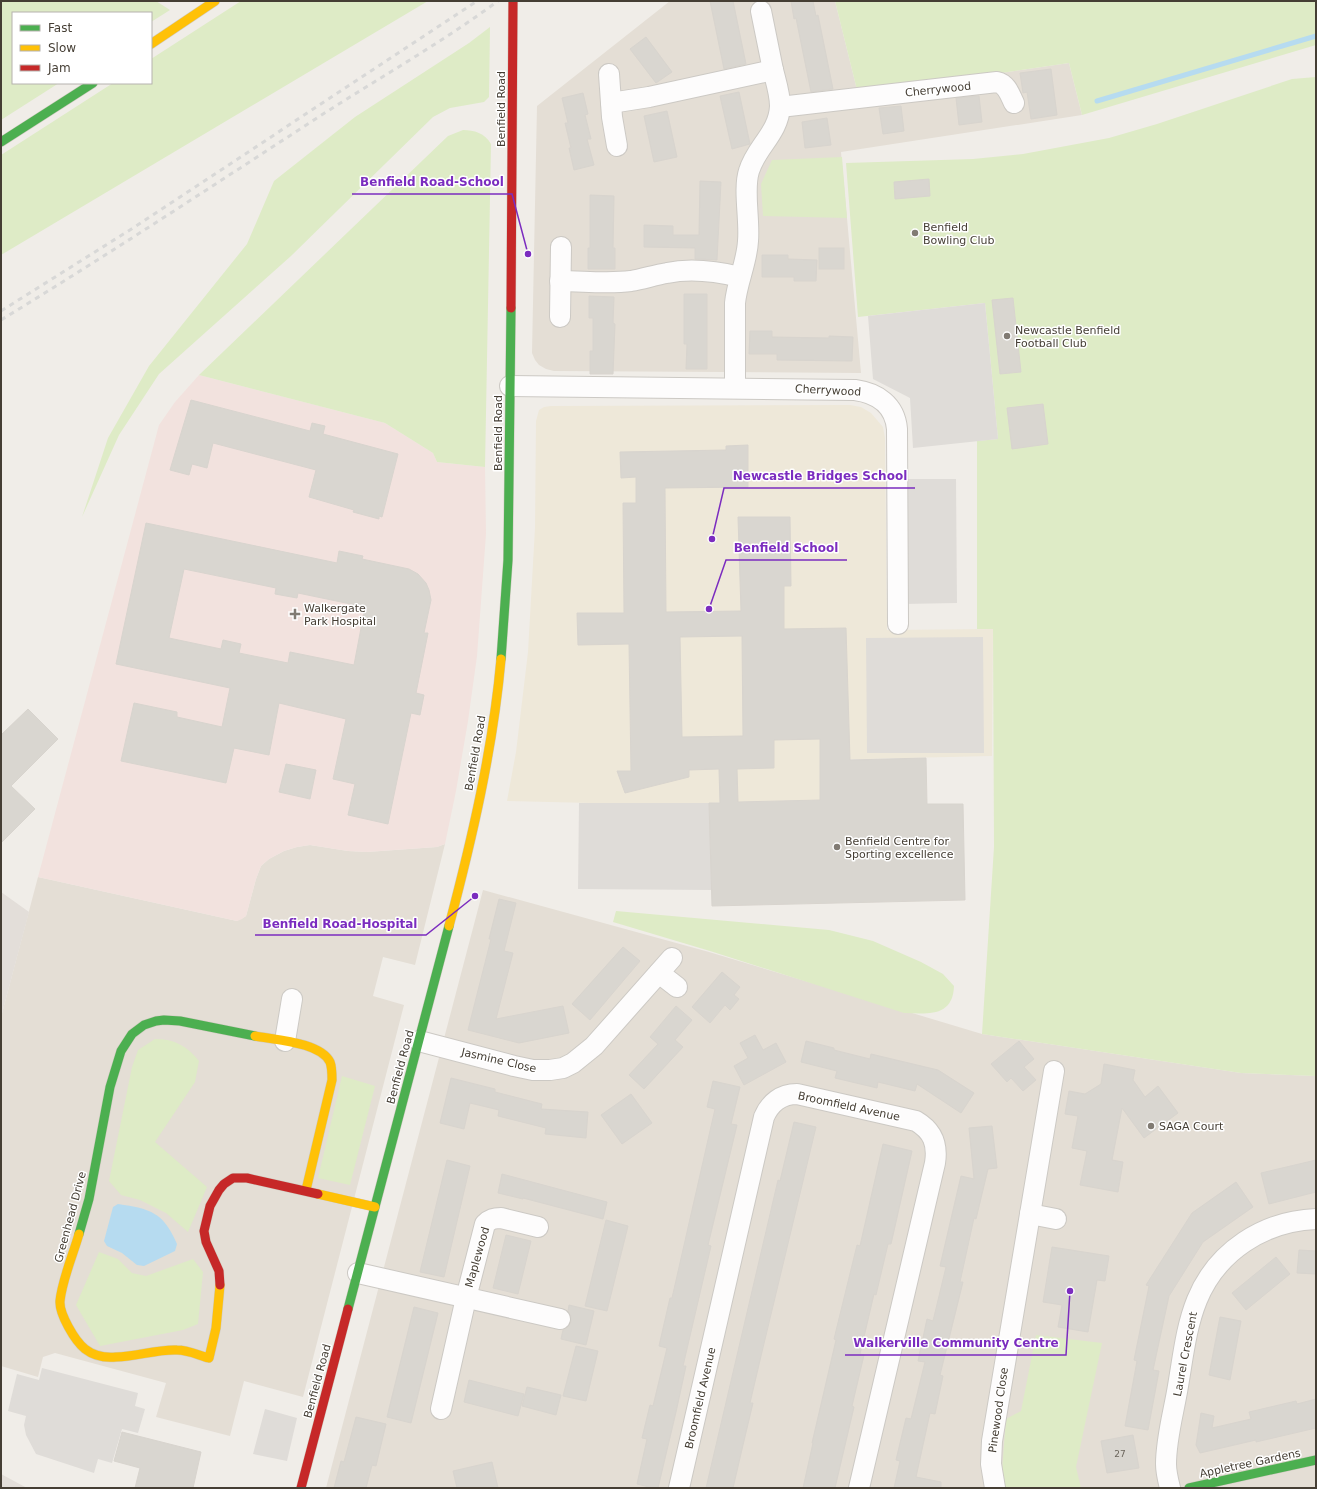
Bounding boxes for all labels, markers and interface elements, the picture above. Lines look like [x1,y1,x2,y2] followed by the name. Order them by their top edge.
[12,12,152,84] legend
[48,21,72,35] text: Fast
[48,41,76,55] text: Slow
[47,61,71,75] text: Jam
[495,71,508,147] street label: Benfield Road
[904,80,972,99] street label: Cherrywood
[352,170,512,194] callout: Benfield Road-School
[360,175,504,189] text: Benfield Road-School
[923,221,995,247] place label: Benfield Bowling Club
[910,228,920,238] marker: Benfield Bowling Club
[1015,324,1120,350] place label: Newcastle Benfield Football Club
[1002,331,1012,341] marker: Newcastle Benfield Football Club
[795,382,861,399] street label: Cherrywood
[492,395,505,471] street label: Benfield Road
[724,464,915,488] callout: Newcastle Bridges School
[733,469,907,483] text: Newcastle Bridges School
[726,536,847,560] callout: Benfield School
[734,541,838,555] text: Benfield School
[304,602,376,628] place label: Walkergate Park Hospital
[289,608,301,620] marker: Walkergate Park Hospital
[462,714,489,792] street label: Benfield Road
[845,835,954,861] place label: Benfield Centre for Sporting excellence
[832,842,842,852] marker: Benfield Centre for Sporting excellence
[255,911,426,935] callout: Benfield Road-Hospital
[263,917,417,931] text: Benfield Road-Hospital
[384,1029,417,1106] street label: Benfield Road
[459,1045,538,1075] street label: Jasmine Close
[797,1089,901,1124] street label: Broomfield Avenue
[1159,1120,1224,1133] place label: SAGA Court
[1146,1121,1156,1131] marker: SAGA Court
[52,1170,89,1264] street label: Greenhead Drive
[463,1225,492,1289] street label: Maplewood
[1171,1310,1200,1398] street label: Laurel Crescent
[845,1331,1066,1355] callout: Walkerville Community Centre
[853,1336,1059,1350] text: Walkerville Community Centre
[301,1343,334,1420] street label: Benfield Road
[682,1346,719,1450] street label: Broomfield Avenue
[986,1366,1011,1454] street label: Pinewood Close
[1198,1446,1302,1481] street label: Appletree Gardens
[1114,1449,1126,1459] house number: 27

